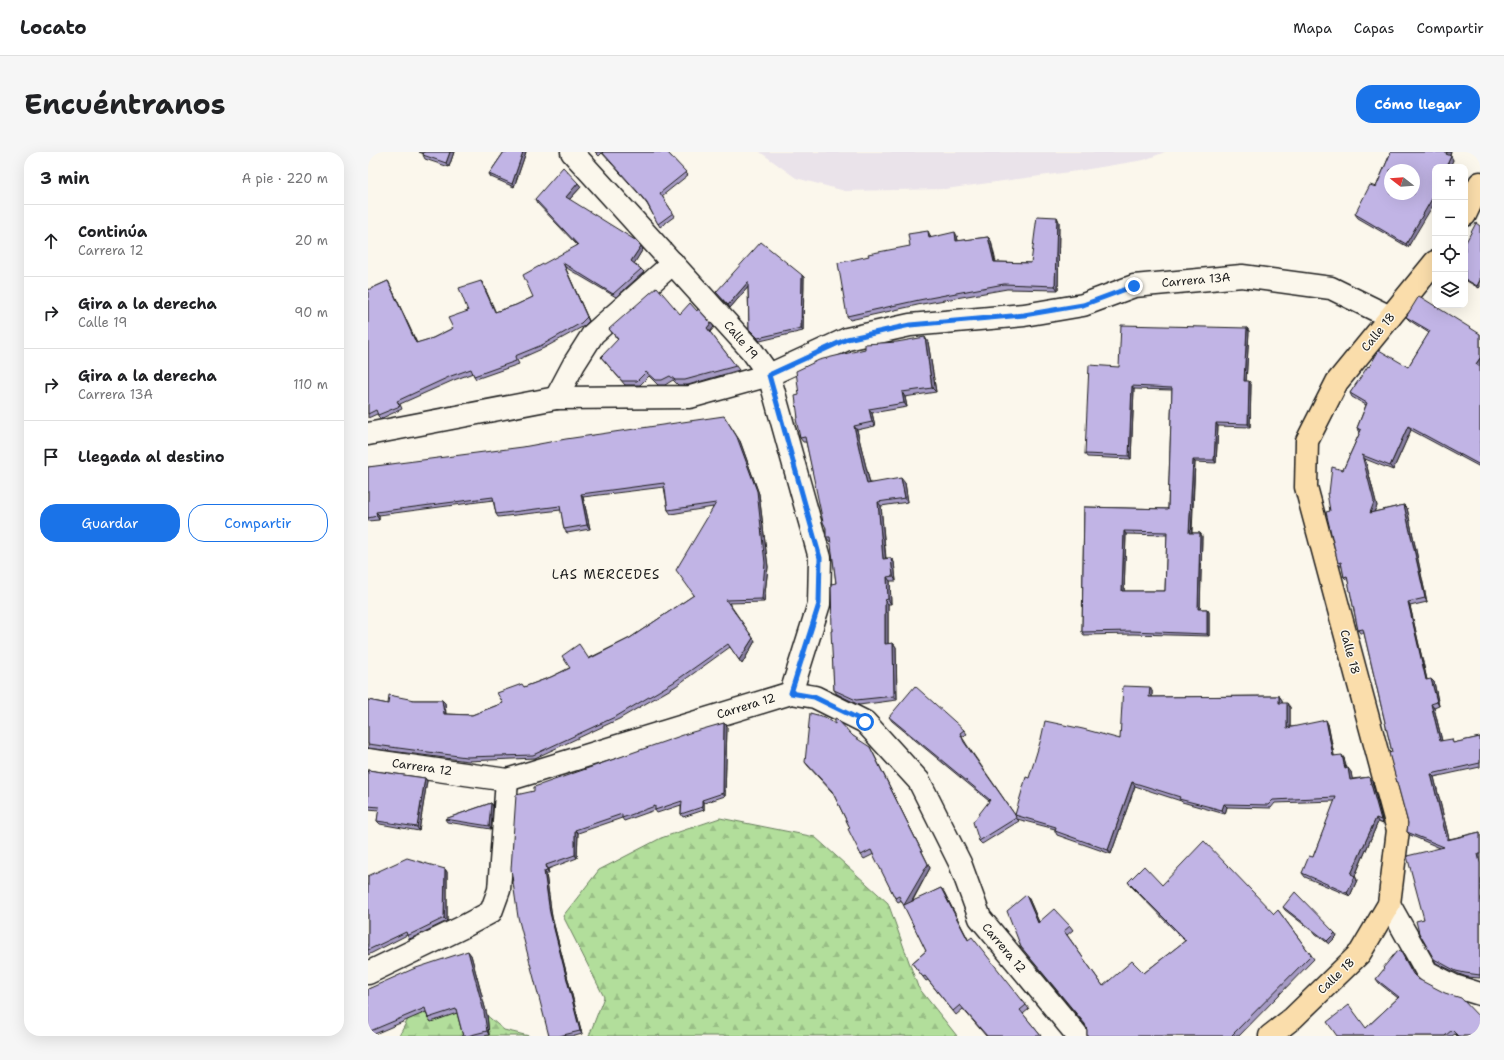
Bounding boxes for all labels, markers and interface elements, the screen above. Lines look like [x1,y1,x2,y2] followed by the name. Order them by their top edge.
[20,15,87,40] text: Locato
[1293,19,1332,37] text: Mapa
[1354,19,1395,37] text: Capas
[1417,19,1484,37] text: Compartir
[24,85,226,123] text: Encuéntranos
[1356,85,1480,123] button: Cómo llegar
[1384,164,1420,200] north arrow
[1432,164,1468,308] map controls
[1432,164,1468,200] button: +
[40,167,90,189] text: 3 min
[242,170,328,187] text: A pie · 220 m
[1432,200,1468,236] button: −
[78,222,147,242] text: Continúa
[40,230,62,252] icon: ahead
[295,232,328,249] text: 20 m
[1432,236,1468,272] button: locate
[78,242,144,259] text: Carrera 12
[1161,269,1231,291] street label: Carrera 13A
[1432,272,1468,308] button: layers
[1125,277,1143,295] route end
[78,294,217,314] text: Gira a la derecha
[40,302,62,324] icon: right
[294,304,328,321] text: 90 m
[1357,309,1399,355] street label: Calle 18
[78,314,127,331] text: Calle 19
[720,317,762,363] street label: Calle 19
[78,366,217,386] text: Gira a la derecha
[40,374,62,396] icon: right
[293,376,328,393] text: 110 m
[78,386,153,403] text: Carrera 13A
[40,446,62,468] icon: arrive
[78,447,225,467] text: Llegada al destino
[40,504,180,542] button: Guardar
[188,504,328,542] button: Compartir
[552,566,660,583] district label: LAS MERCEDES
[1336,628,1364,676] street label: Calle 18
[715,689,777,723] street label: Carrera 12
[856,713,874,731] route start
[391,755,453,779] street label: Carrera 12
[978,920,1030,976] street label: Carrera 12
[1314,954,1358,998] street label: Calle 18

